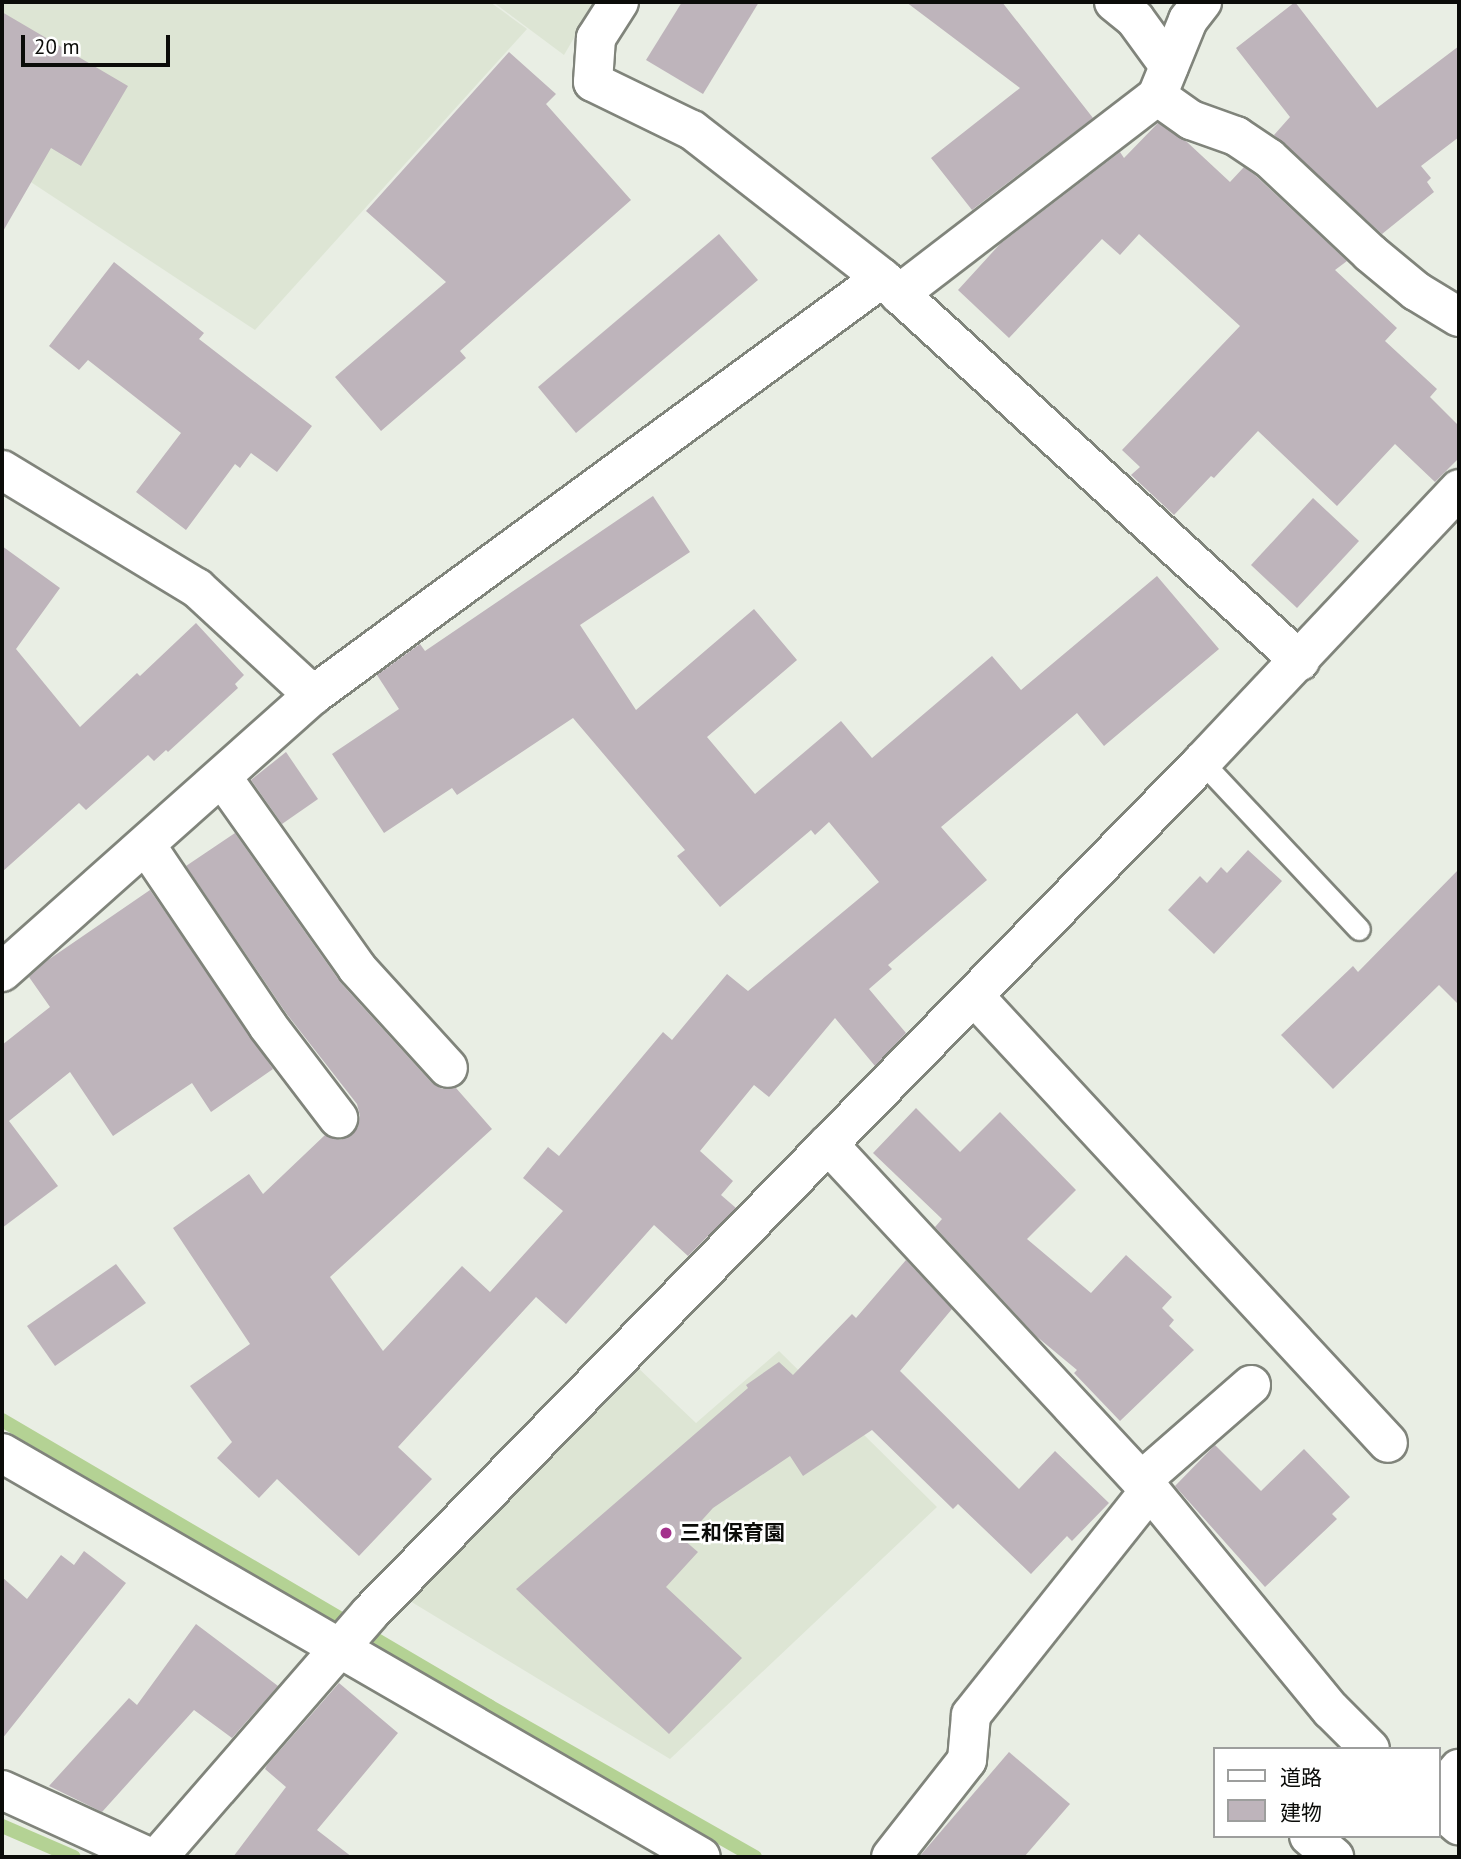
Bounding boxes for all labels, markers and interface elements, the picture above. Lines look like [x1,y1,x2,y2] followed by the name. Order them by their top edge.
[24,21,173,65] scale bar
[34,33,80,60] text: 20 m
[680,1520,785,1546] place label: 三和保育園
[658,1525,674,1541] marker: 三和保育園
[1212,1747,1440,1838] legend
[1280,1764,1322,1791] text: 道路
[1280,1799,1322,1826] text: 建物

